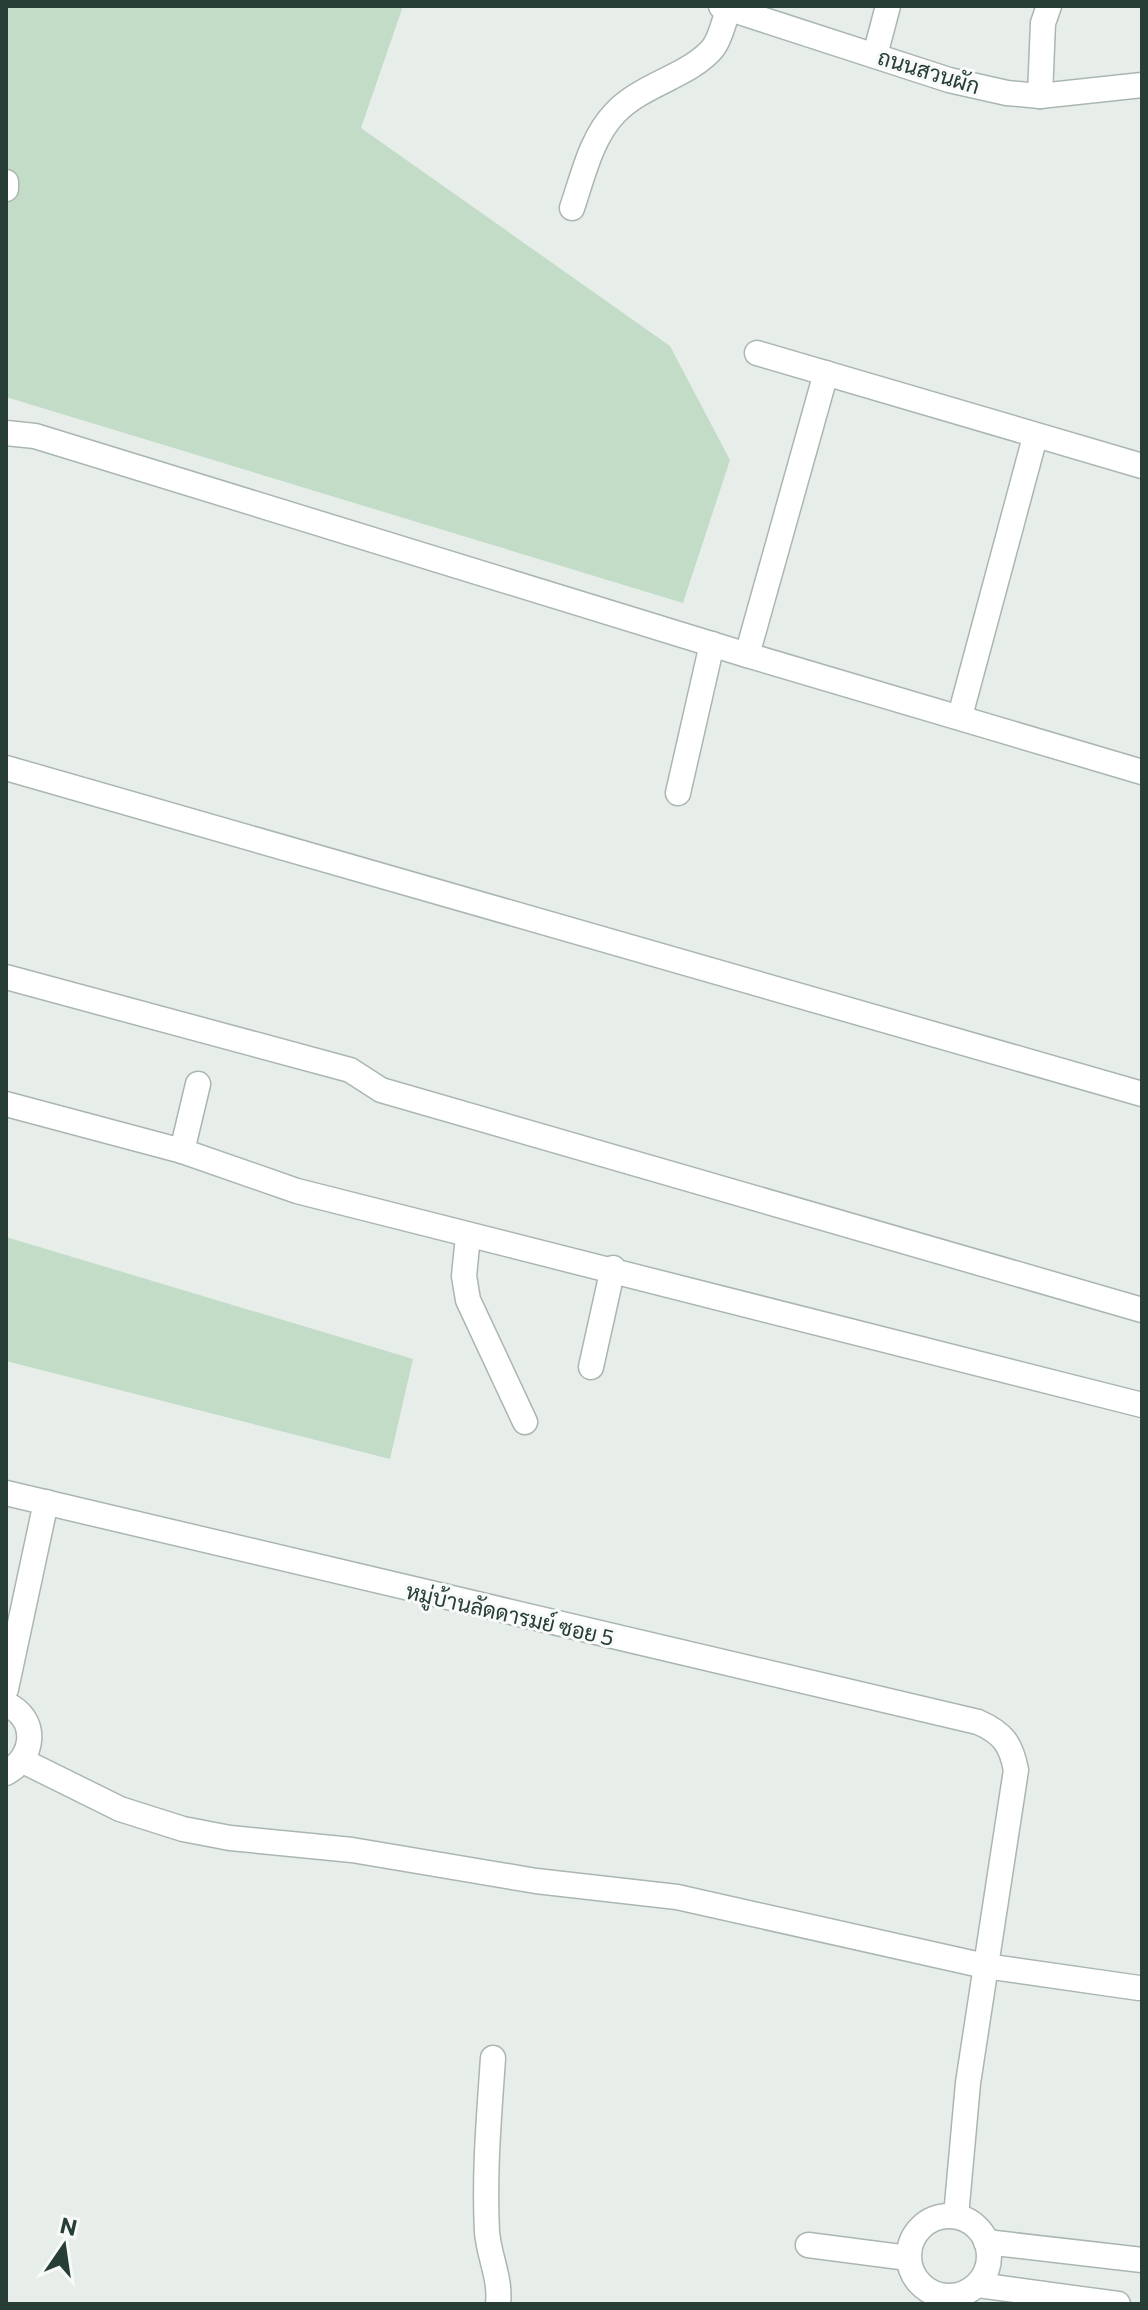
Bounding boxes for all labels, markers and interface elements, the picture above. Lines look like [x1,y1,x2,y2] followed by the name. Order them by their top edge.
[875,43,983,99] street label: ถนนสวนผัก
[403,1577,617,1654] street label: หมู่บ้านลัดดารมย์ ซอย 5
[24,2206,104,2286] north arrow
[58,2211,80,2241] text: N

